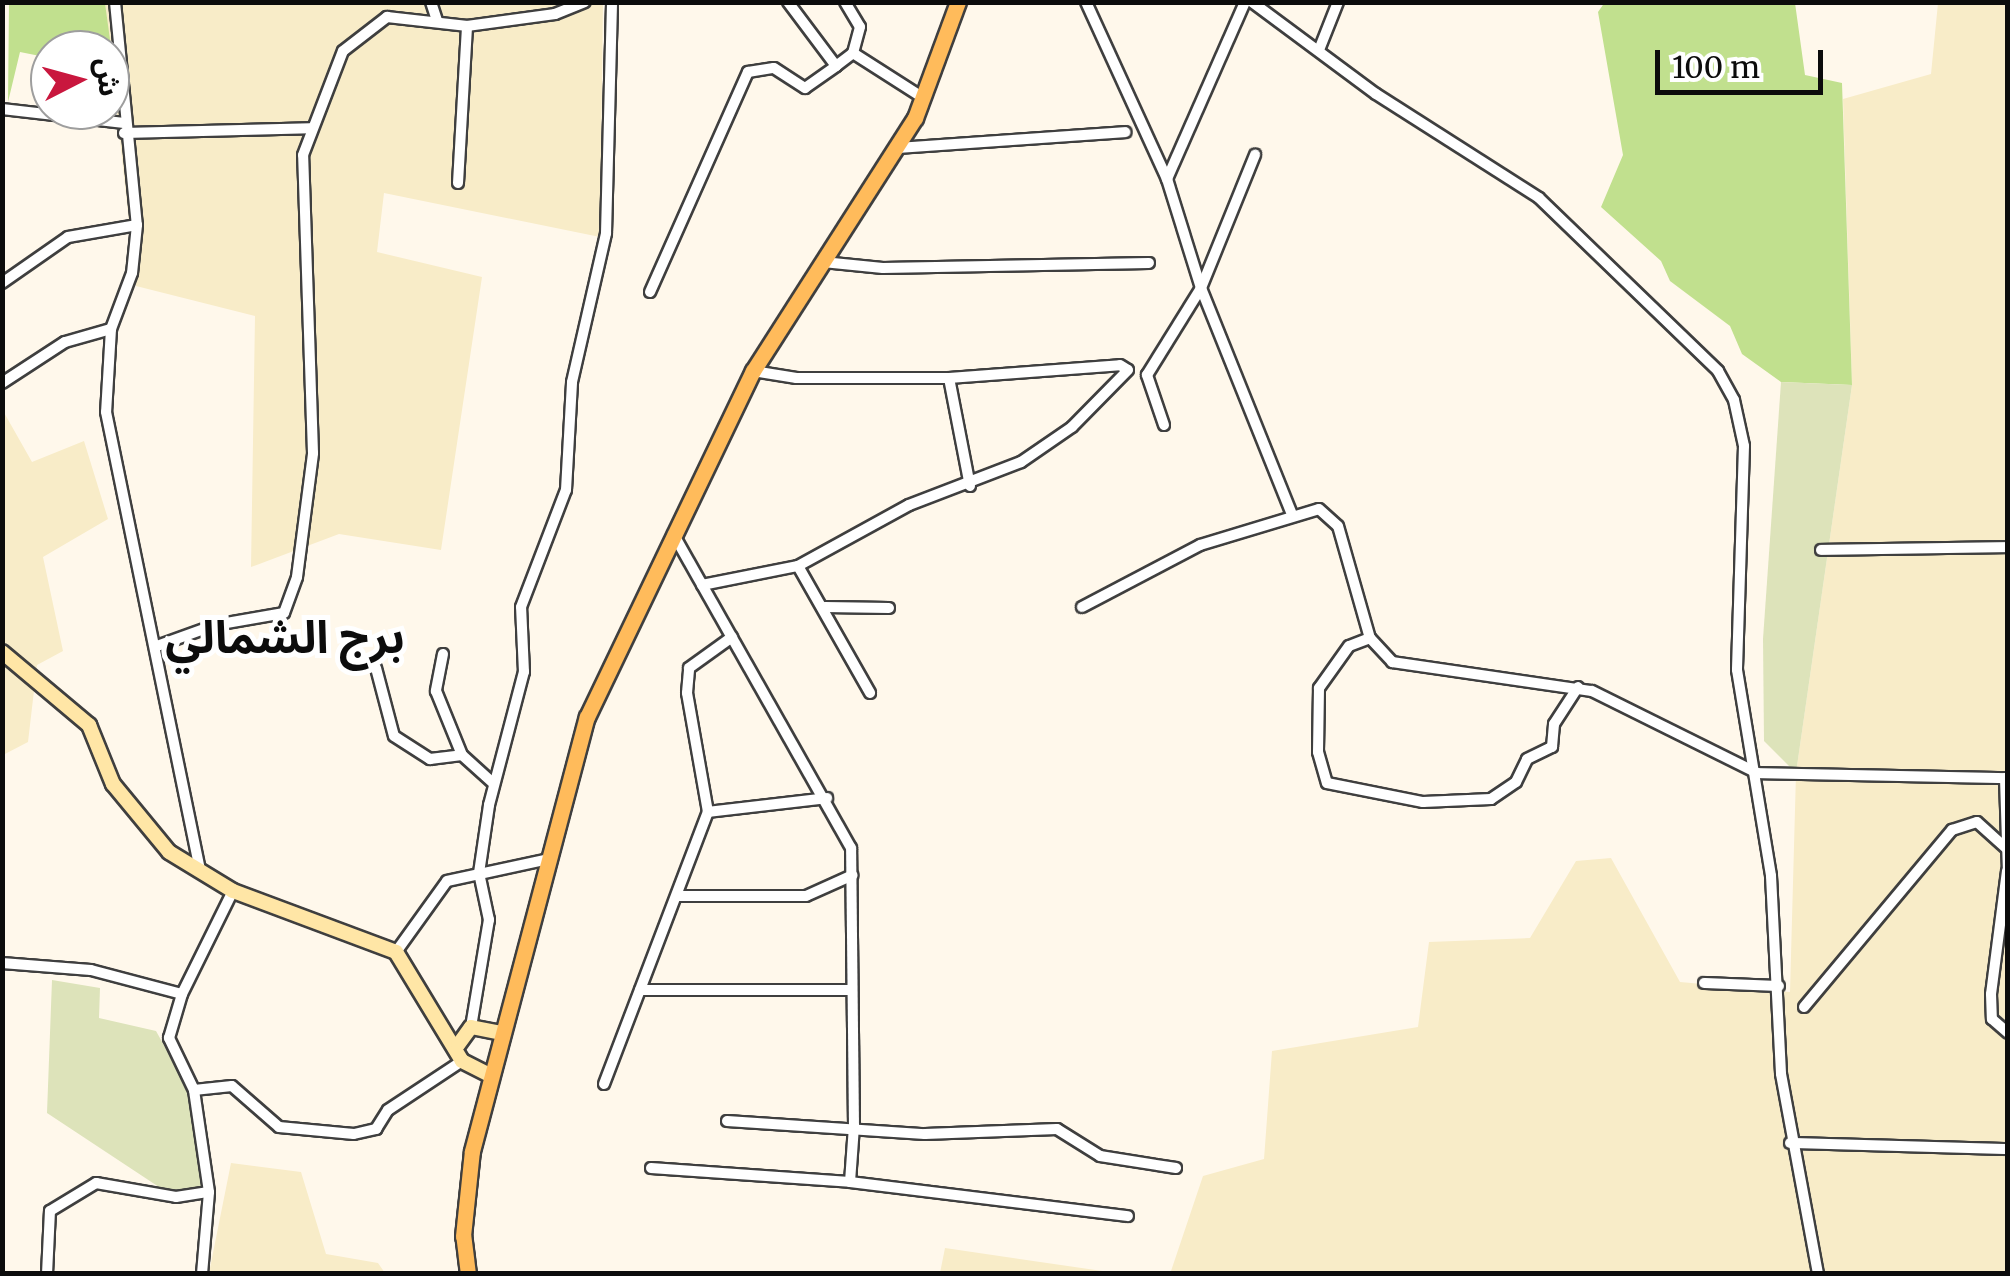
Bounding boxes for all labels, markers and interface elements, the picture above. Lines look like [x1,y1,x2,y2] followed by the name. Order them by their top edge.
[30,30,130,130] north arrow
[1660,30,1828,92] scale bar
[1672,48,1760,86] text: 100 m
[88,56,128,98] text: ش
[165,611,405,665] district label: برج الشمالي

